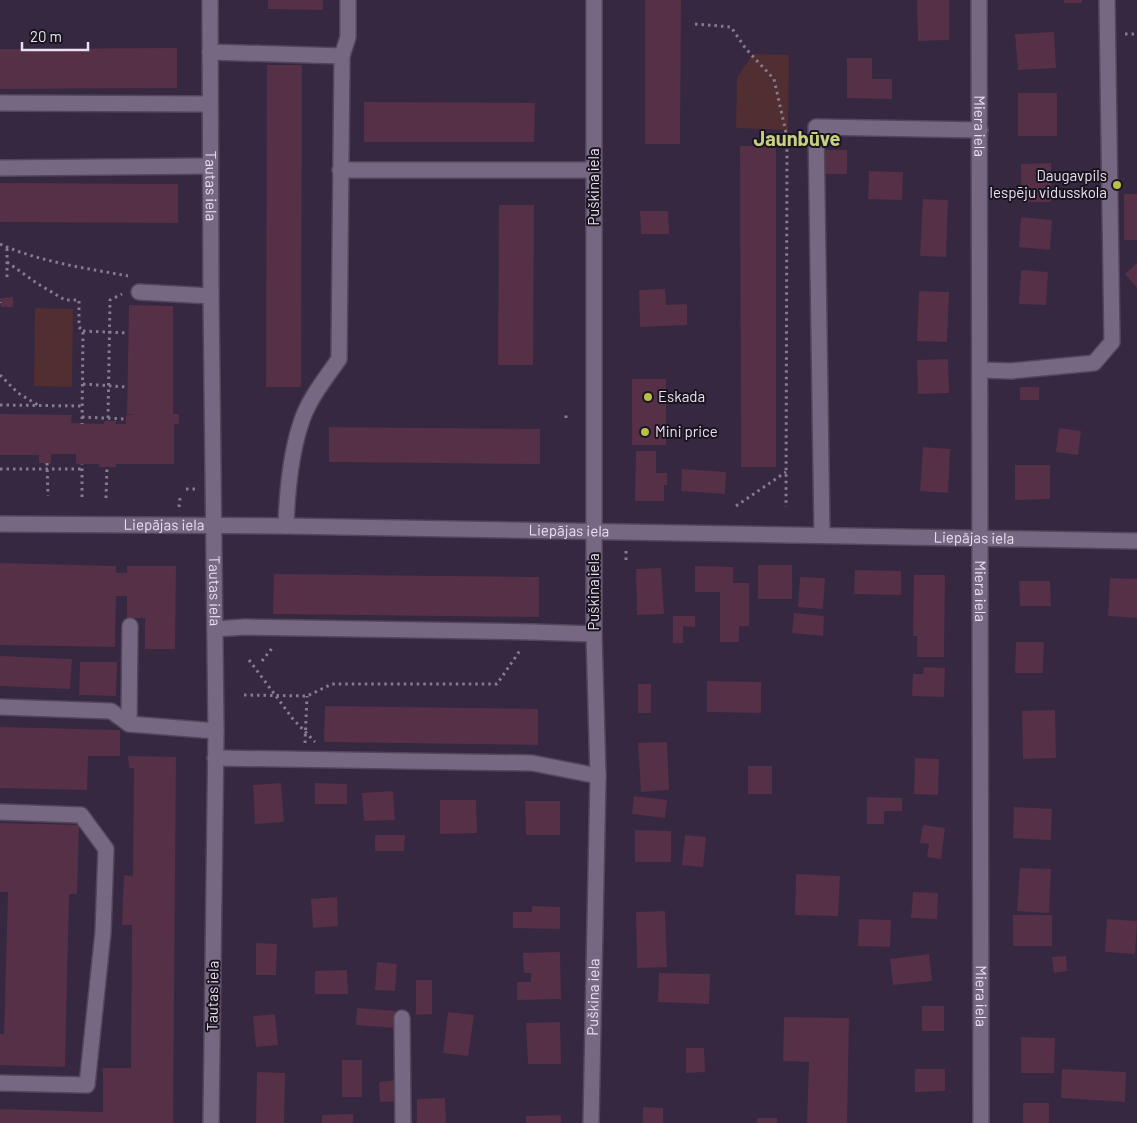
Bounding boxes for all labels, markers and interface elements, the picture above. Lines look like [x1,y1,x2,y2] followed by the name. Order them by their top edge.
[22,20,89,52] scale bar
[30,27,62,45] text: 20 m
[971,95,989,157] street label: Miera iela
[754,126,841,150] district label: Jaunbūve
[584,148,602,226] street label: Puškina iela
[203,151,221,221] street label: Tautas iela
[989,166,1107,201] place label: Daugavpils Iespēju vidusskola
[1111,179,1123,191] marker: Daugavpils Iespēju vidusskola
[658,387,705,405] place label: Eskada
[642,391,654,403] marker: Eskada
[655,422,718,440] place label: Mini price
[639,426,651,438] marker: Mini price
[124,515,204,533] street label: Liepājas iela
[528,520,610,540] street label: Liepājas iela
[933,527,1014,547] street label: Liepājas iela
[584,553,602,631] street label: Puškina iela
[206,556,225,626] street label: Tautas iela
[972,560,990,622] street label: Miera iela
[583,958,602,1036] street label: Puškina iela
[202,961,222,1031] street label: Tautas iela
[973,965,991,1027] street label: Miera iela

